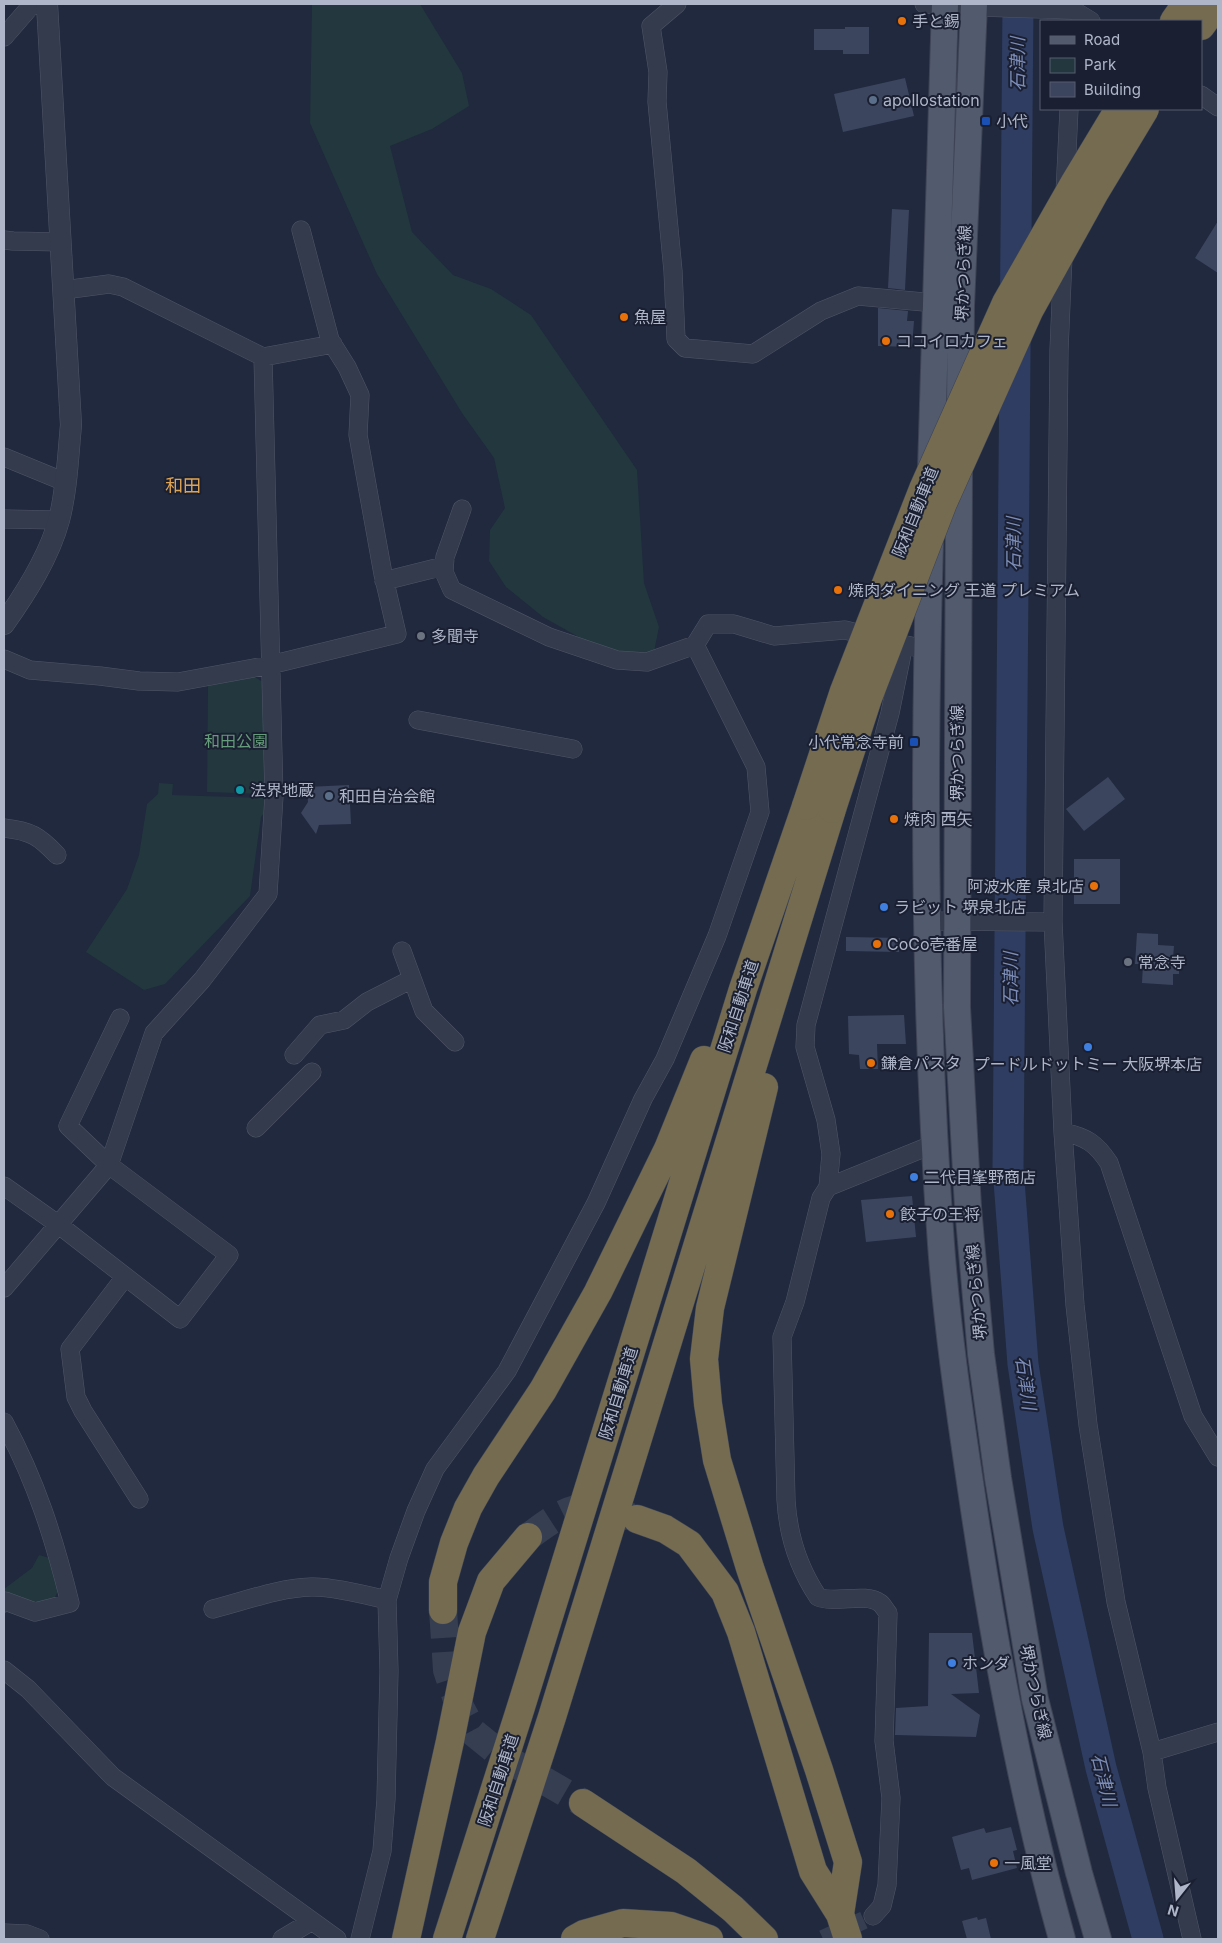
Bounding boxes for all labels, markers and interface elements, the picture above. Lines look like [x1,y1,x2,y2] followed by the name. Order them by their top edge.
[912,11,960,31] place label: 手と錫
[896,15,908,27] marker: 手と錫
[1040,20,1202,110] legend
[1084,30,1120,49] text: Road
[1007,35,1028,91] water label: 石津川
[1084,55,1117,74] text: Park
[1084,80,1141,99] text: Building
[883,90,980,110] place label: apollostation
[867,94,879,106] marker: apollostation
[996,111,1028,131] place label: 小代
[980,115,992,127] marker: 小代
[951,225,975,321] street label: 堺かつらぎ線
[634,307,666,327] place label: 魚屋
[618,311,630,323] marker: 魚屋
[896,331,1008,351] place label: ココイロカフェ
[880,335,892,347] marker: ココイロカフェ
[888,464,942,560] street label: 阪和自動車道
[165,475,201,496] district label: 和田
[1003,515,1024,571] water label: 石津川
[848,580,1080,600] place label: 焼肉ダイニング 王道 プレミアム
[832,584,844,596] marker: 焼肉ダイニング 王道 プレミアム
[431,626,479,646] place label: 多聞寺
[415,630,427,642] marker: 多聞寺
[947,705,967,801] street label: 堺かつらぎ線
[204,731,268,751] park label: 和田公園
[808,732,904,752] place label: 小代常念寺前
[908,736,920,748] marker: 小代常念寺前
[250,780,314,800] place label: 法界地蔵
[234,784,246,796] marker: 法界地蔵
[339,786,435,806] place label: 和田自治会館
[323,790,335,802] marker: 和田自治会館
[904,809,973,829] place label: 焼肉 西矢
[888,813,900,825] marker: 焼肉 西矢
[967,876,1084,896] place label: 阿波水産 泉北店
[1088,880,1100,892] marker: 阿波水産 泉北店
[894,897,1027,917] place label: ラビット 堺泉北店
[878,901,890,913] marker: ラビット 堺泉北店
[887,934,978,954] place label: CoCo壱番屋
[871,938,883,950] marker: CoCo壱番屋
[1000,950,1021,1006] water label: 石津川
[1138,952,1186,972] place label: 常念寺
[1122,956,1134,968] marker: 常念寺
[714,957,762,1055] street label: 阪和自動車道
[1082,1041,1094,1053] marker: プードルドットミー 大阪堺本店
[881,1053,961,1073] place label: 鎌倉パスタ
[974,1054,1202,1074] place label: プードルドットミー 大阪堺本店
[865,1057,877,1069] marker: 鎌倉パスタ
[924,1167,1036,1187] place label: 二代目峯野商店
[908,1171,920,1183] marker: 二代目峯野商店
[900,1204,980,1224] place label: 餃子の王将
[884,1208,896,1220] marker: 餃子の王将
[962,1243,990,1341] street label: 堺かつらぎ線
[594,1344,642,1442] street label: 阪和自動車道
[1012,1355,1040,1413] water label: 石津川
[1016,1643,1056,1741] street label: 堺かつらぎ線
[962,1653,1010,1673] place label: ホンダ
[946,1657,958,1669] marker: ホンダ
[474,1731,522,1829] street label: 阪和自動車道
[1087,1751,1121,1811] water label: 石津川
[1004,1853,1052,1873] place label: 一風堂
[988,1857,1000,1869] marker: 一風堂
[1152,1873,1202,1923] north arrow
[1165,1901,1181,1921] text: N

